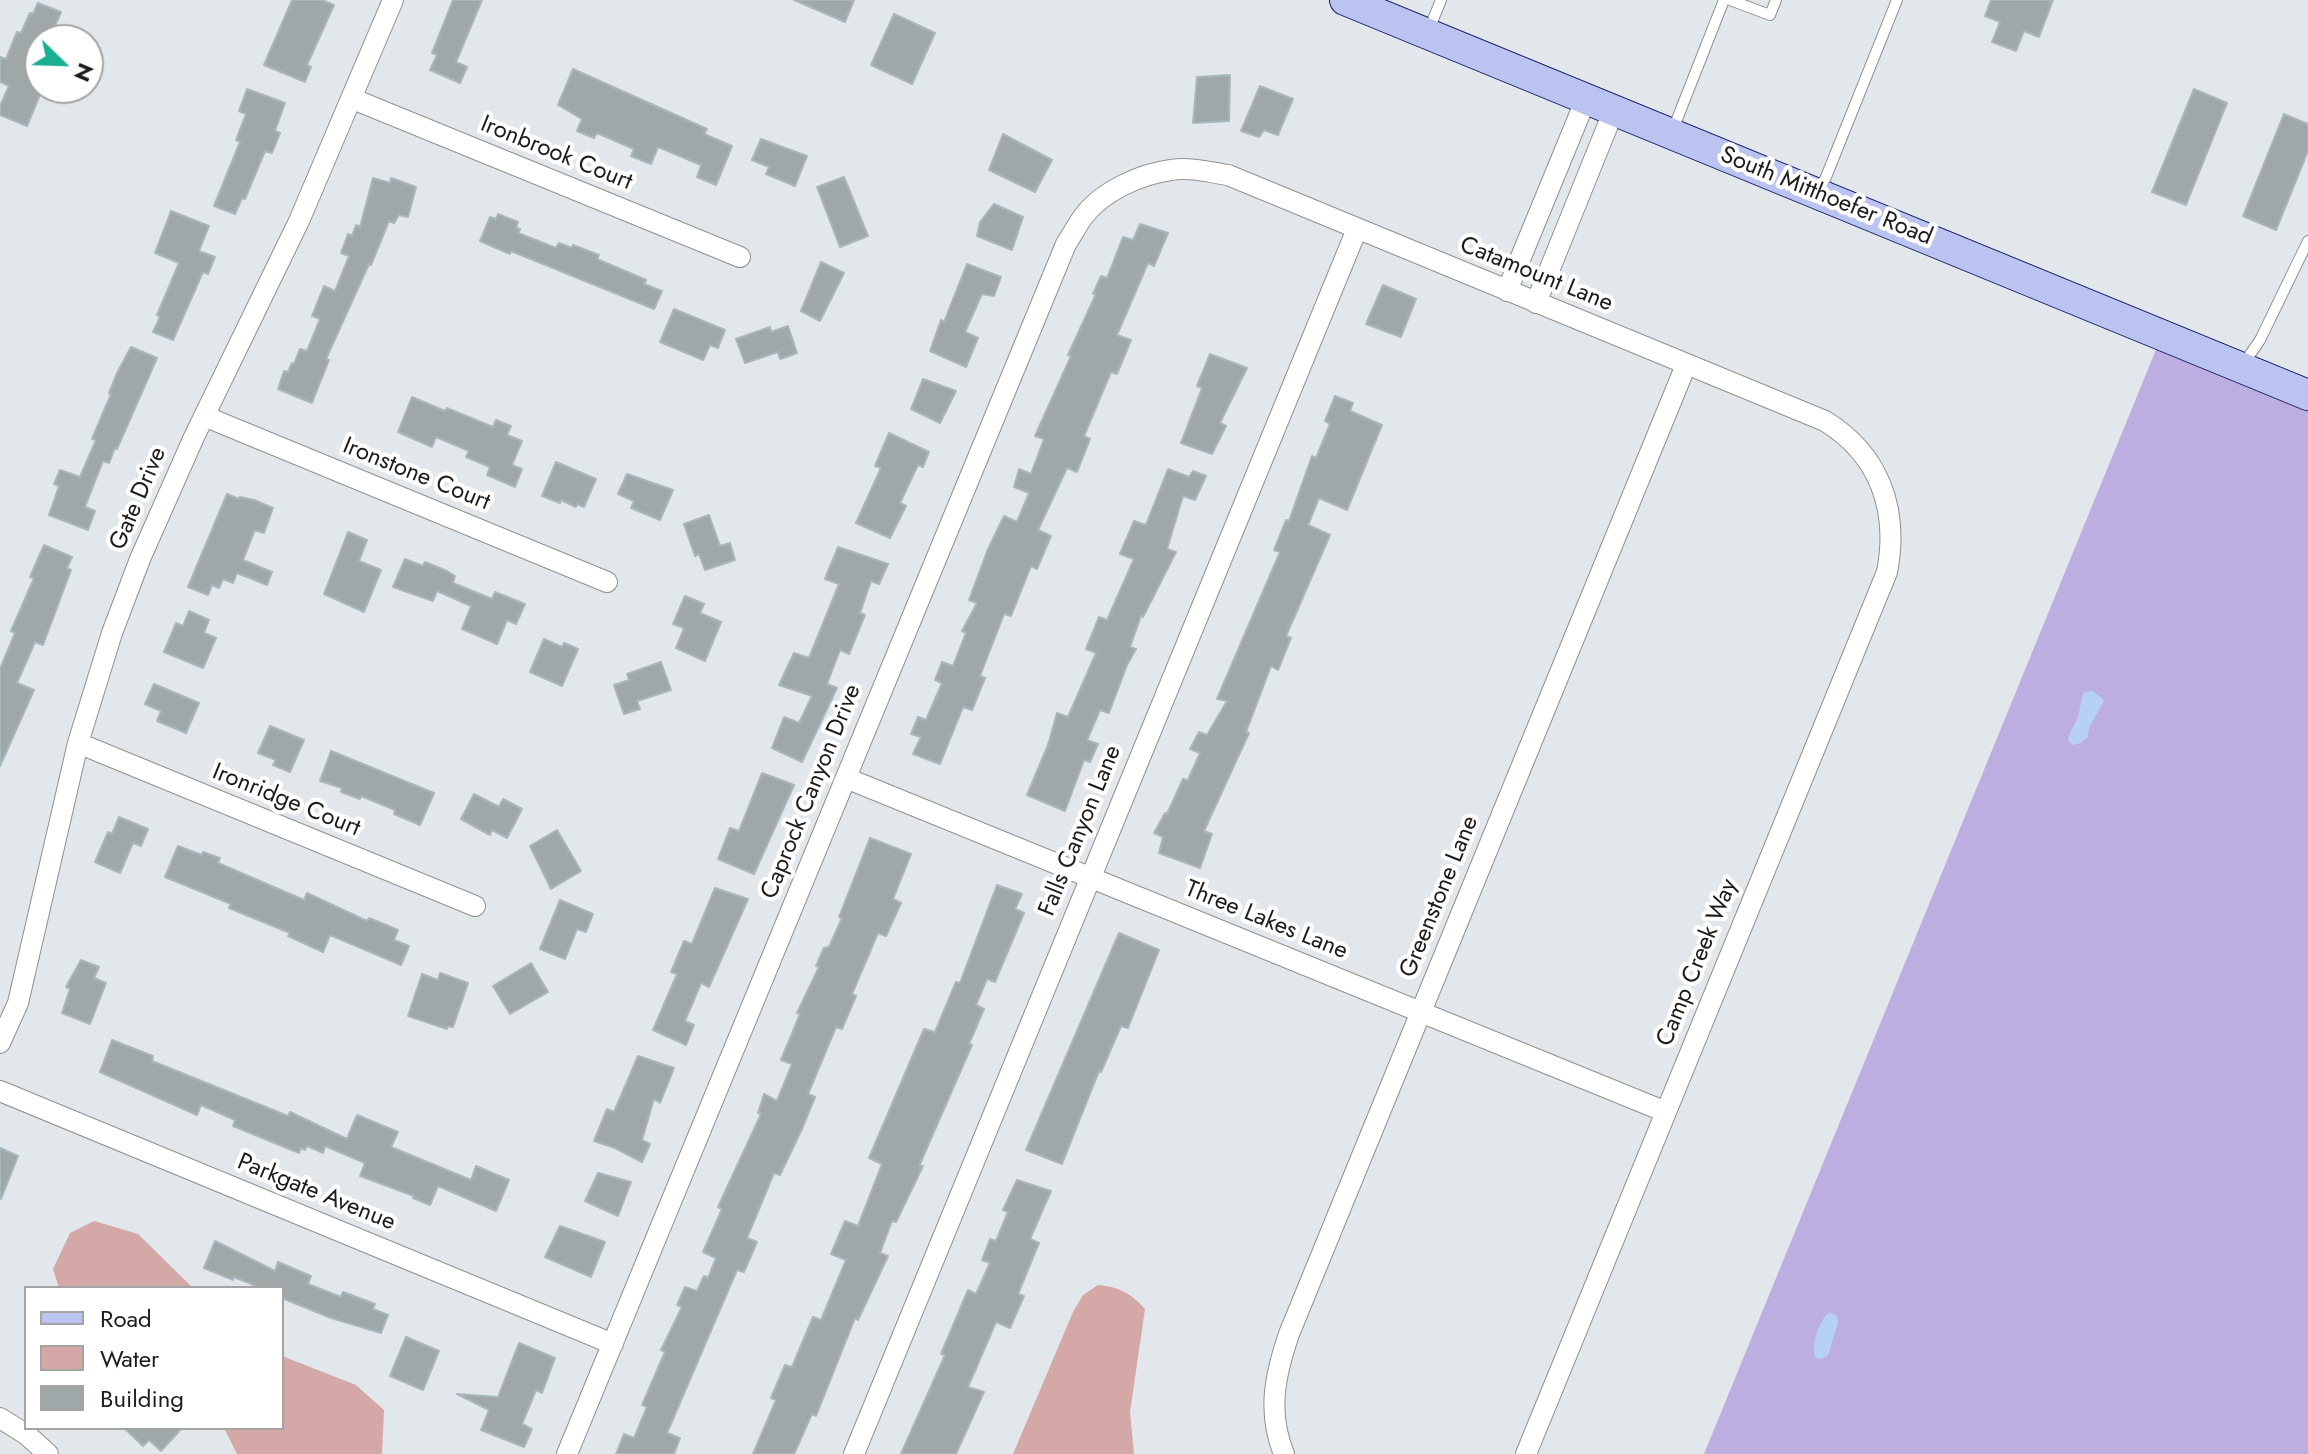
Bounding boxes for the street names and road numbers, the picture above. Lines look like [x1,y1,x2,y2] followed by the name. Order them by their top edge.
[476,110,636,198] street label: Ironbrook Court
[1716,141,1936,253] street label: South Mitthoefer Road
[1455,231,1617,319] street label: Catamount Lane
[338,432,494,518] street label: Ironstone Court
[104,443,174,555] street label: Gate Drive
[756,681,868,903] street label: Caprock Canyon Drive
[1034,741,1128,921] street label: Falls Canyon Lane
[208,758,364,844] street label: Ironridge Court
[1394,812,1486,982] street label: Greenstone Lane
[1181,875,1351,967] street label: Three Lakes Lane
[1651,875,1745,1051] street label: Camp Creek Way
[233,1148,399,1238] street label: Parkgate Avenue

